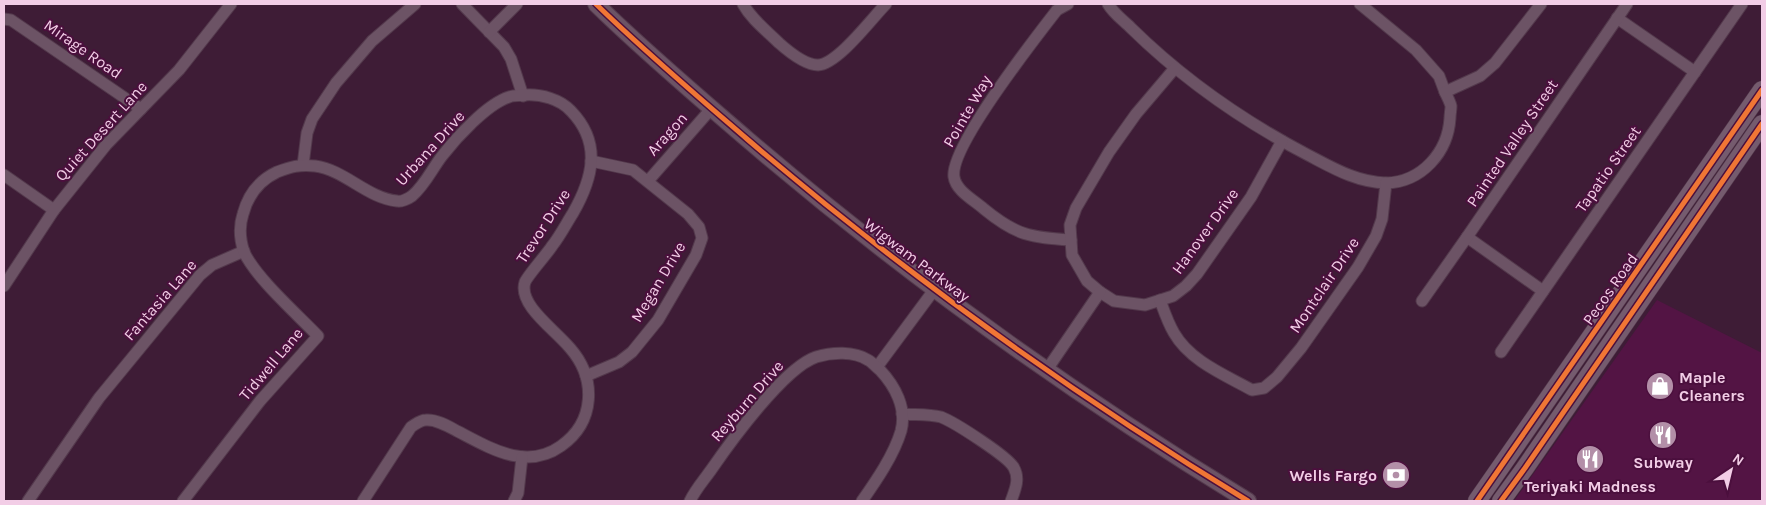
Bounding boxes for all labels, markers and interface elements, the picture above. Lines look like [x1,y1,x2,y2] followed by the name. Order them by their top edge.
[40,15,126,83] street label: Mirage Road
[939,71,996,150] street label: Pointe Way
[1462,76,1562,210] street label: Painted Valley Street
[51,77,151,185] street label: Quiet Desert Lane
[391,107,469,189] street label: Urbana Drive
[643,109,691,159] street label: Aragon
[1571,122,1645,216] street label: Tapatio Street
[512,185,574,267] street label: Trevor Drive
[1168,185,1242,277] street label: Hanover Drive
[860,214,974,306] street label: Wigwam Parkway
[1285,234,1363,336] street label: Montclair Drive
[627,238,689,326] street label: Megan Drive
[1578,250,1642,328] street label: Pecos Road
[120,256,200,344] street label: Fantasia Lane
[235,324,307,404] street label: Tidwell Lane
[707,357,787,445] street label: Reyburn Drive
[1679,368,1745,405] place label: Maple Cleaners
[1645,371,1675,401] shop icon: Maple Cleaners
[1648,420,1678,450] restaurant icon: Subway
[1575,444,1605,474] restaurant icon: Teriyaki Madness
[1706,445,1756,495] north arrow
[1729,450,1747,470] text: N
[1633,453,1693,472] place label: Subway
[1381,460,1411,490] bank icon: Wells Fargo
[1290,466,1377,485] place label: Wells Fargo
[1524,477,1656,496] place label: Teriyaki Madness

